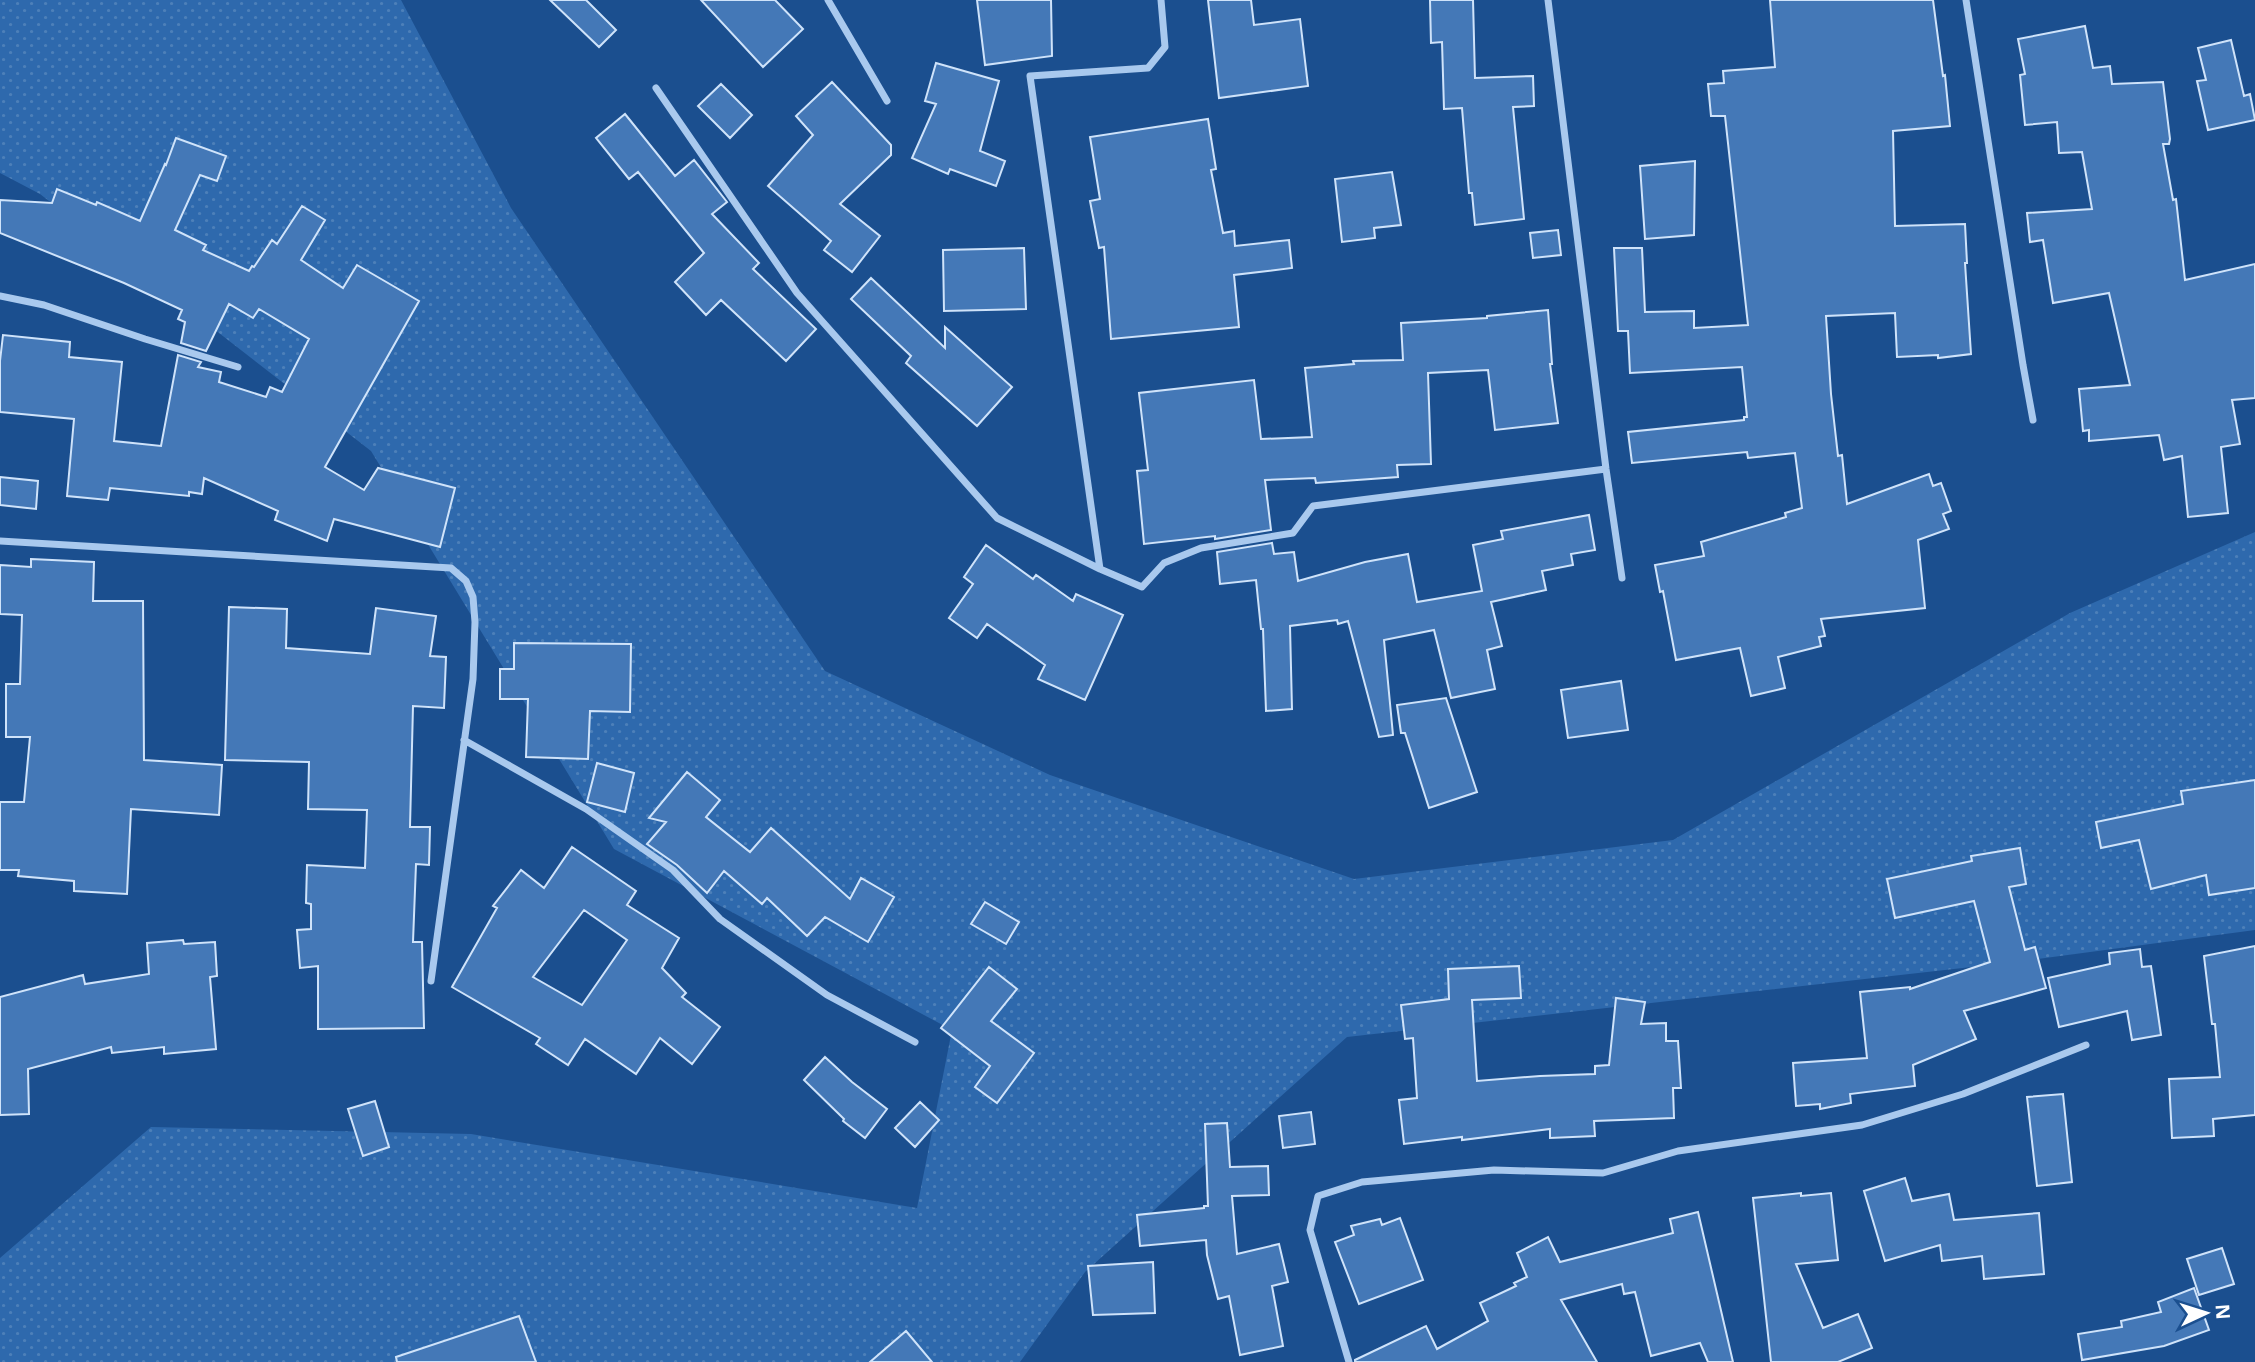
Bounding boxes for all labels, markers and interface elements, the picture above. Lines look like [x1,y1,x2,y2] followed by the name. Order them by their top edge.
[2171,1278,2241,1348] north arrow
[2209,1303,2236,1320] text: N

